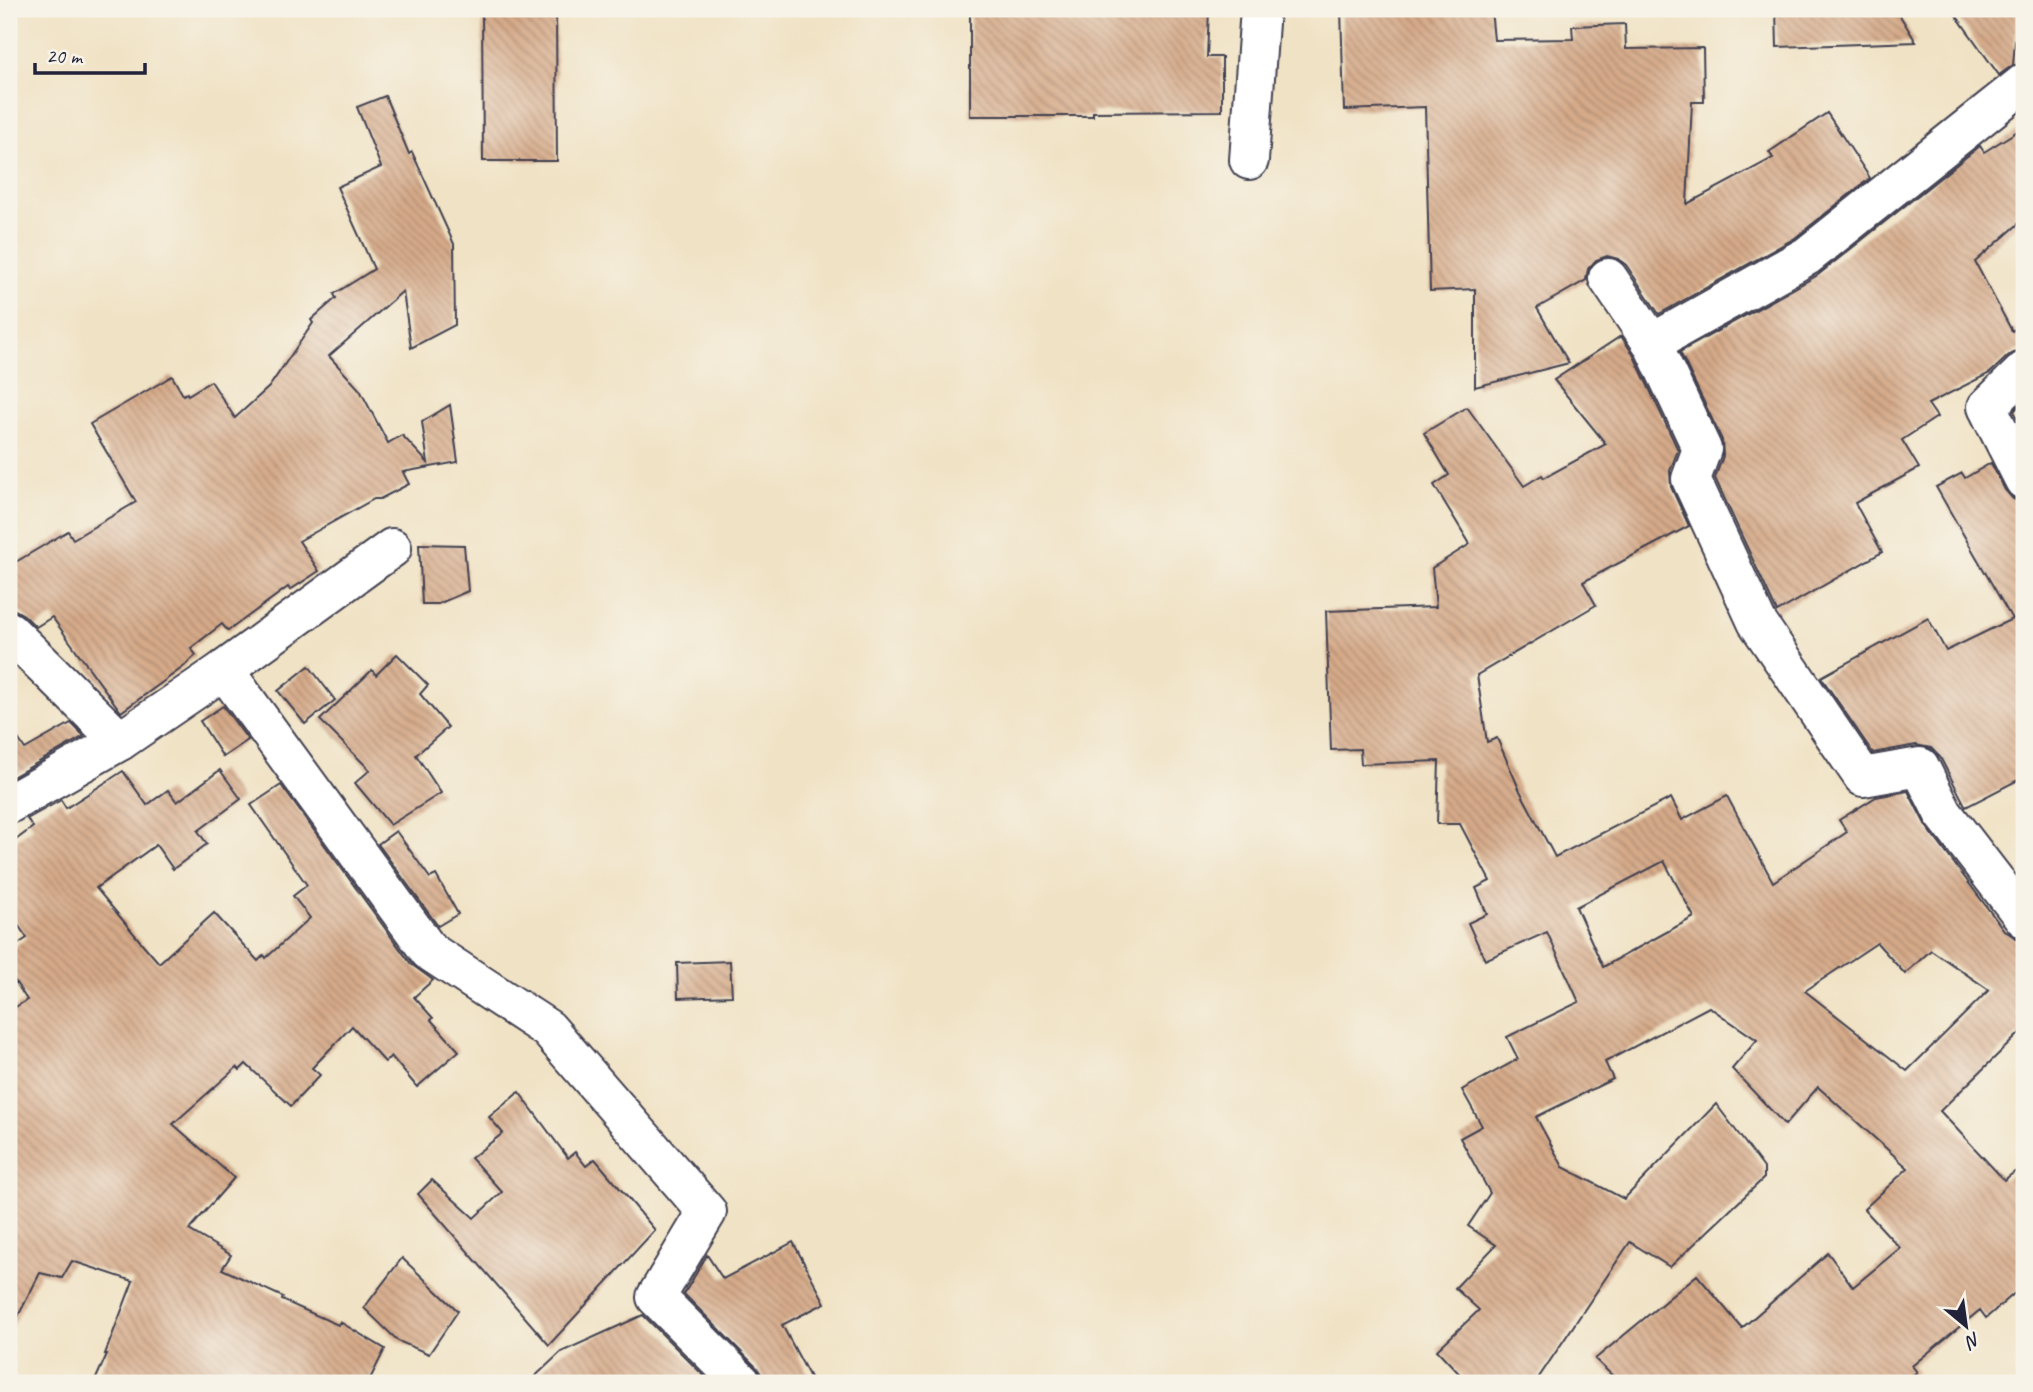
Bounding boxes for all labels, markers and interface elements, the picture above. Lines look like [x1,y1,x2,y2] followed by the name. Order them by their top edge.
[35,32,145,76] scale bar
[46,43,84,69] text: 20 m
[1932,1290,2002,1360] north arrow
[1960,1327,1985,1355] text: N

